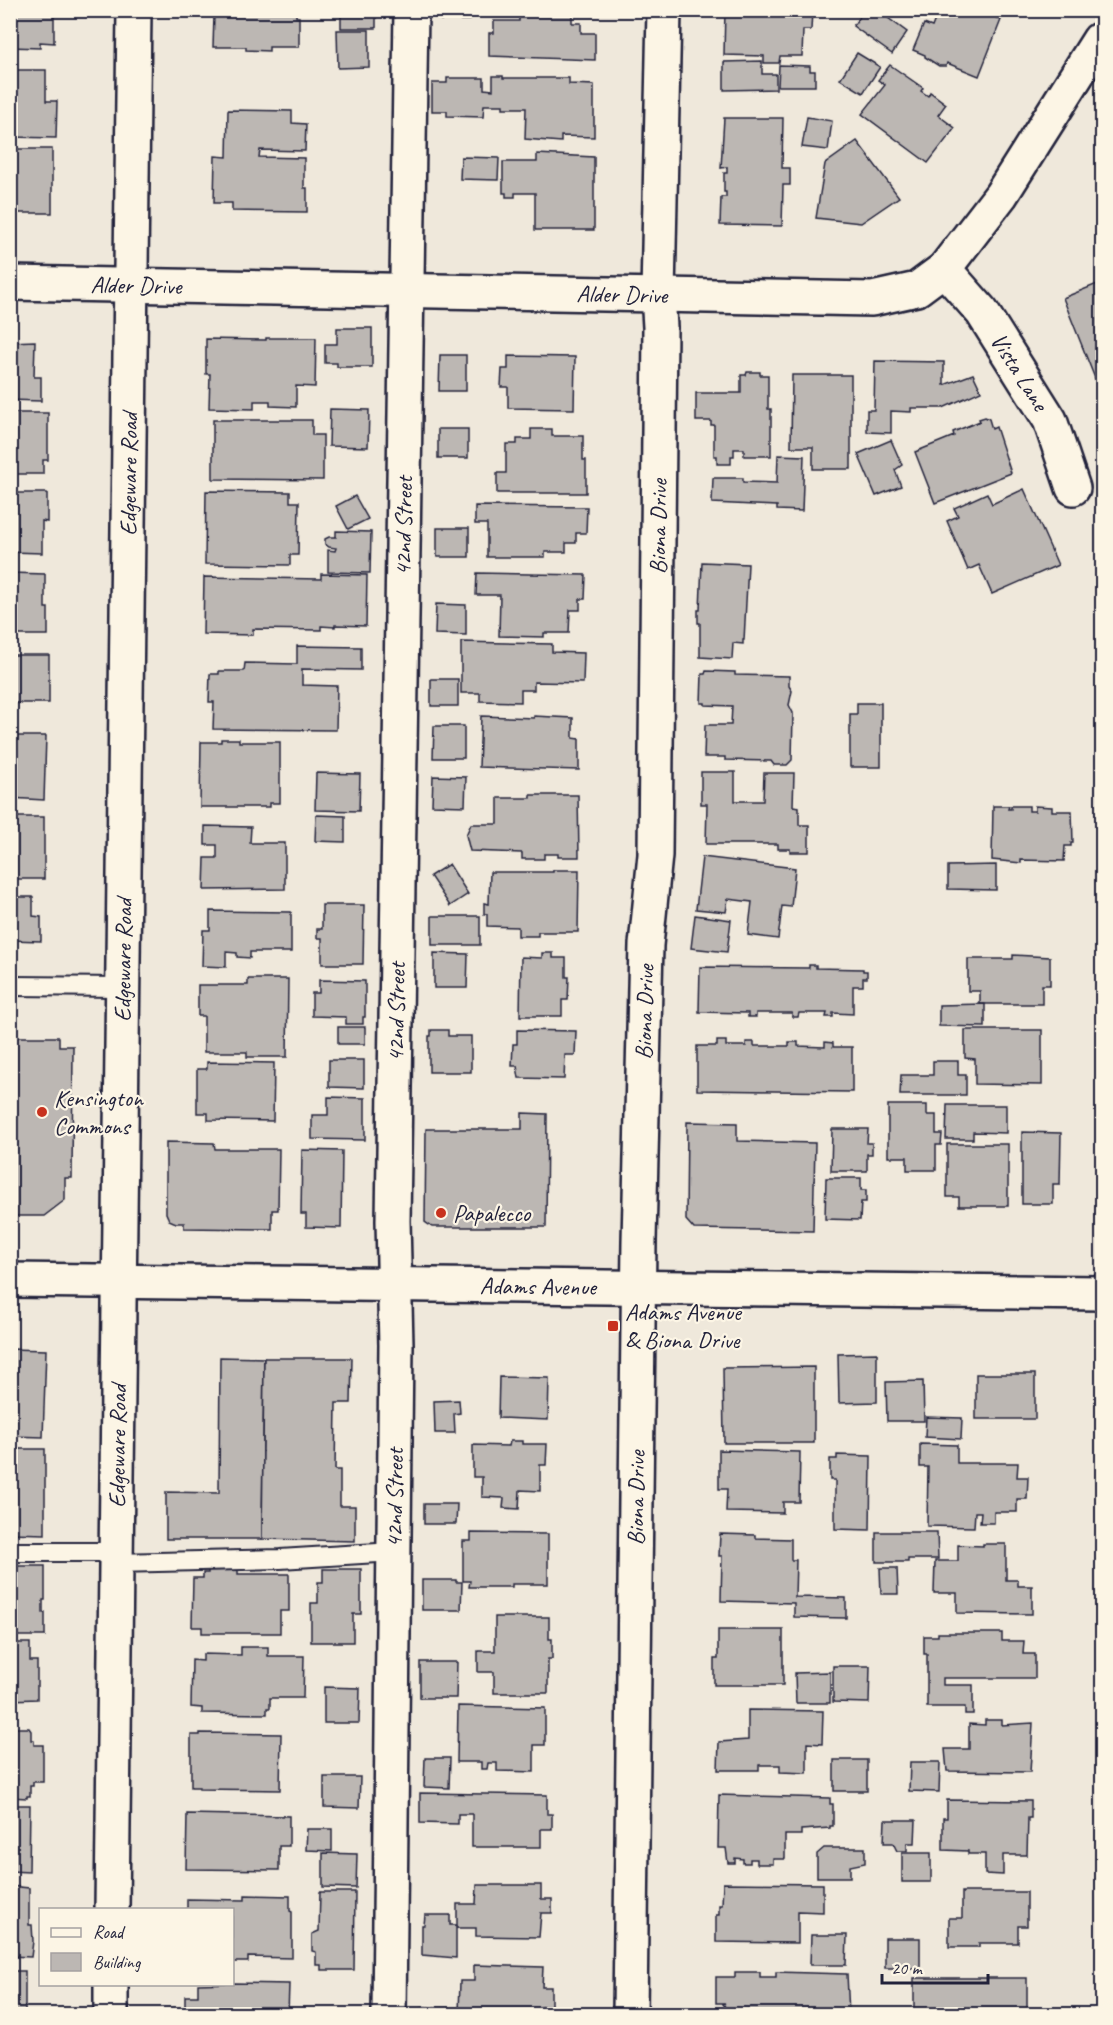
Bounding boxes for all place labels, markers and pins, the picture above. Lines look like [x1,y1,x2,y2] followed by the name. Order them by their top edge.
[54,1083,144,1141] place label: Kensington Commons
[35,1105,49,1119] marker: Kensington Commons
[453,1198,532,1228] place label: Papalecco
[434,1206,448,1220] marker: Papalecco
[625,1297,743,1355] place label: Adams Avenue & Biona Drive
[606,1319,620,1333] marker: Adams Avenue & Biona Drive

